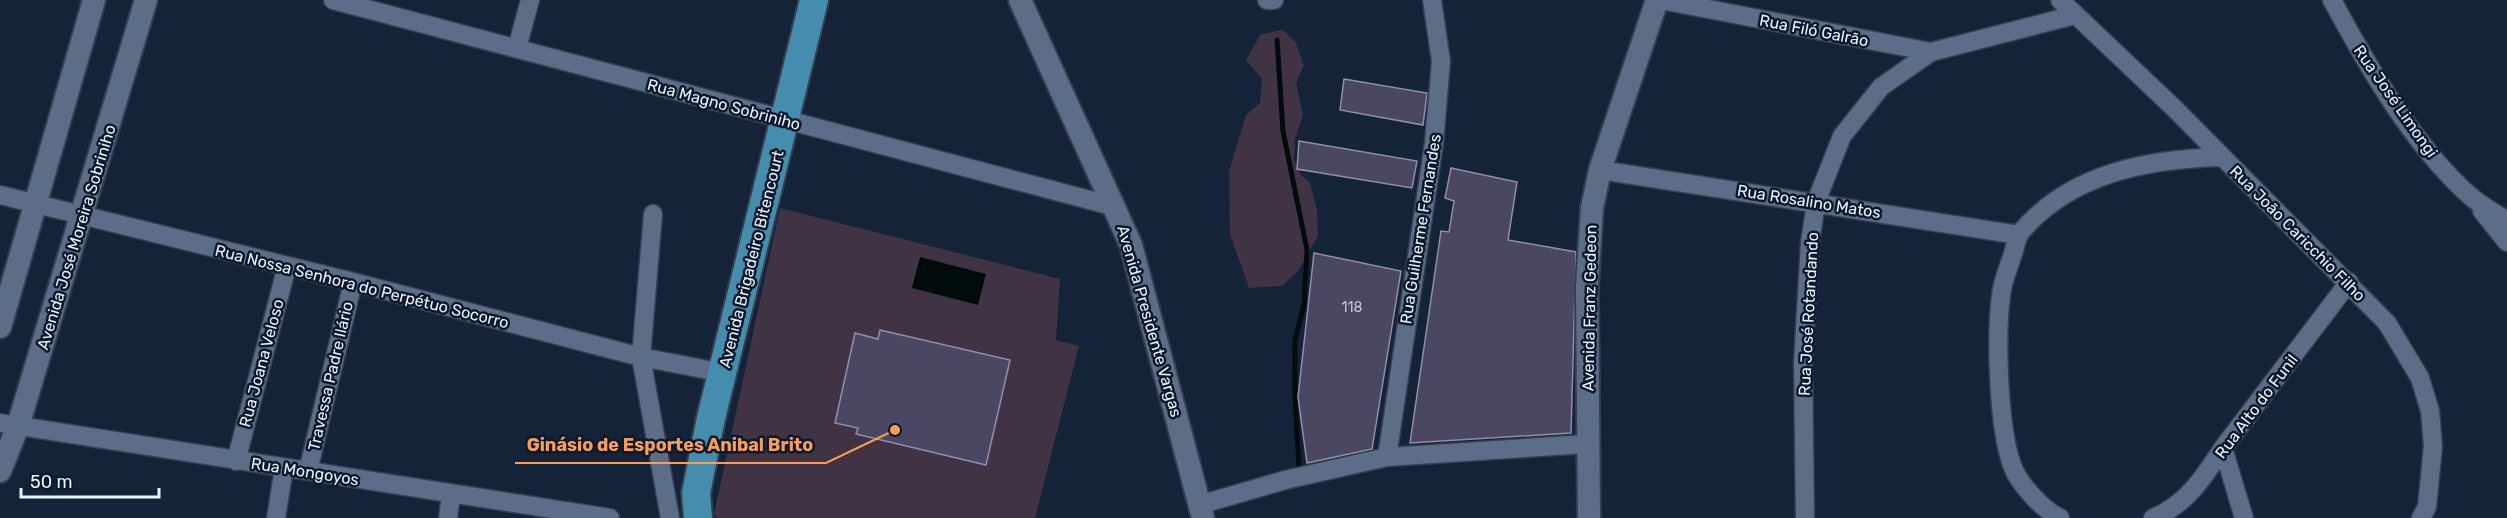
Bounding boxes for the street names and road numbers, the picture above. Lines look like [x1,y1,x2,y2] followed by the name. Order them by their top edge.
[1758,11,1870,50] street label: Rua Filó Galrão
[2350,42,2441,161] street label: Rua José Limongi
[645,75,803,134] street label: Rua Magno Sobriniho
[33,122,120,352] street label: Avenida José Moreira Sobriniho
[1396,133,1445,325] street label: Rua Guilherme Fernandes
[715,148,788,370] street label: Avenida Brigadeiro Bitencourt
[2226,162,2369,305] street label: Rua João Caricchio Filho
[1736,181,1882,222] street label: Rua Rosalino Matos
[1113,223,1186,419] street label: Avenida Presidente Vargas
[1579,225,1600,391] street label: Avenida Franz Gedeon
[1795,232,1822,397] street label: Rua José Rotandando
[213,241,511,332] street label: Rua Nossa Senhora do Perpétuo Socorro
[235,297,288,429] street label: Rua Joana Veloso
[304,300,357,453] street label: Travessa Padre Ilário
[2211,351,2302,462] street label: Rua Alto do Funil
[250,454,360,489] street label: Rua Mongoyos

